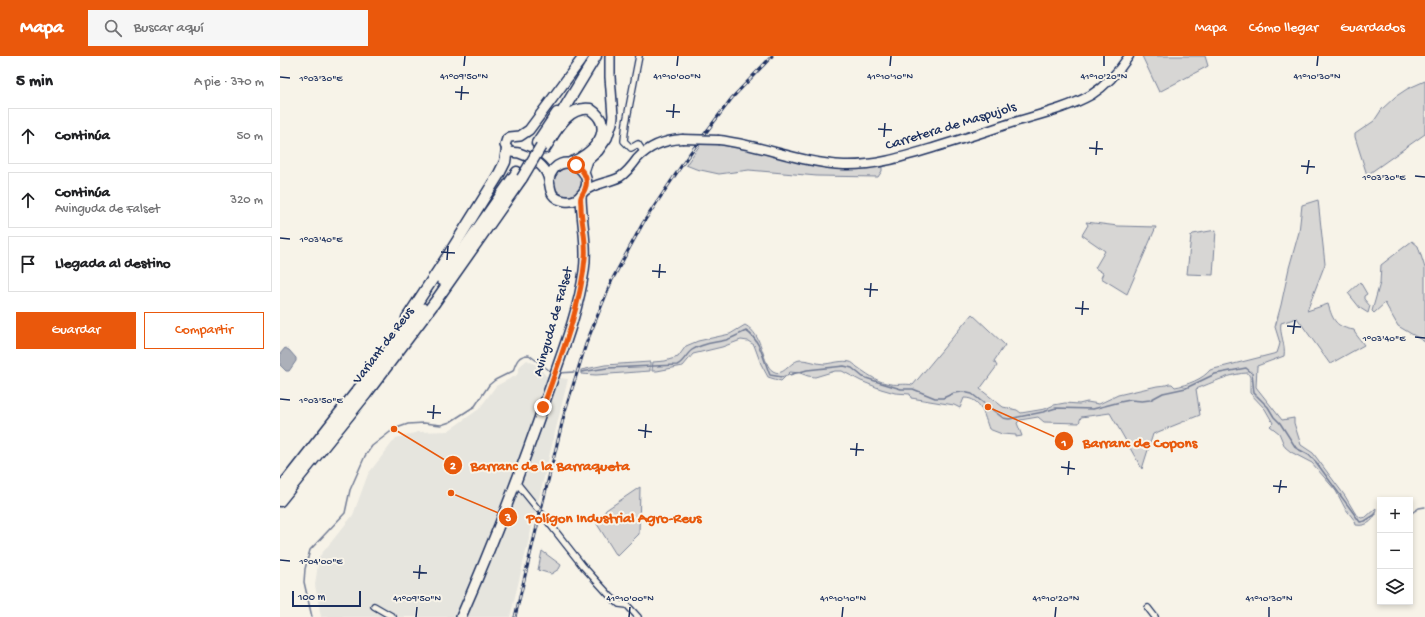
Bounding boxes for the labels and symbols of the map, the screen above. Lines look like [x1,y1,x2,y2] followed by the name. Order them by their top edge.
[440,71,489,83] text: 41°09'50"N
[653,71,701,83] text: 41°10'00"N
[867,71,913,83] text: 41°10'10"N
[1081,71,1128,83] text: 41°10'20"N
[1293,71,1341,83] text: 41°10'30"N
[298,73,343,85] text: 1°03'30"E
[884,99,1019,155] street label: Carretera de Maspujols
[567,156,585,174] route start
[1361,172,1406,184] text: 1°03'30"E
[299,234,343,246] text: 1°03'40"E
[530,264,578,379] street label: Avinguda de Falset
[349,303,419,389] street label: Variant de Reus
[1362,333,1406,345] text: 1°03'40"E
[298,395,343,407] text: 1°03'50"E
[534,398,552,416] route end
[1054,428,1205,455] callout: Barranc de Copons
[1082,435,1199,453] text: Barranc de Copons
[1061,437,1067,451] text: 1
[443,452,638,479] callout: Barranc de la Barraqueta
[469,458,630,476] text: Barranc de la Barraqueta
[450,460,456,474] text: 2
[498,503,709,530] callout: Polígon Industrial Agro-Reus
[526,510,703,528] text: Polígon Industrial Agro-Reus
[504,512,511,526] text: 3
[298,556,343,568] text: 1°04'00"E
[292,589,361,608] scale bar
[393,593,442,605] text: 41°09'50"N
[606,593,654,605] text: 41°10'00"N
[820,593,866,605] text: 41°10'10"N
[1033,593,1080,605] text: 41°10'20"N
[1245,593,1293,605] text: 41°10'30"N

